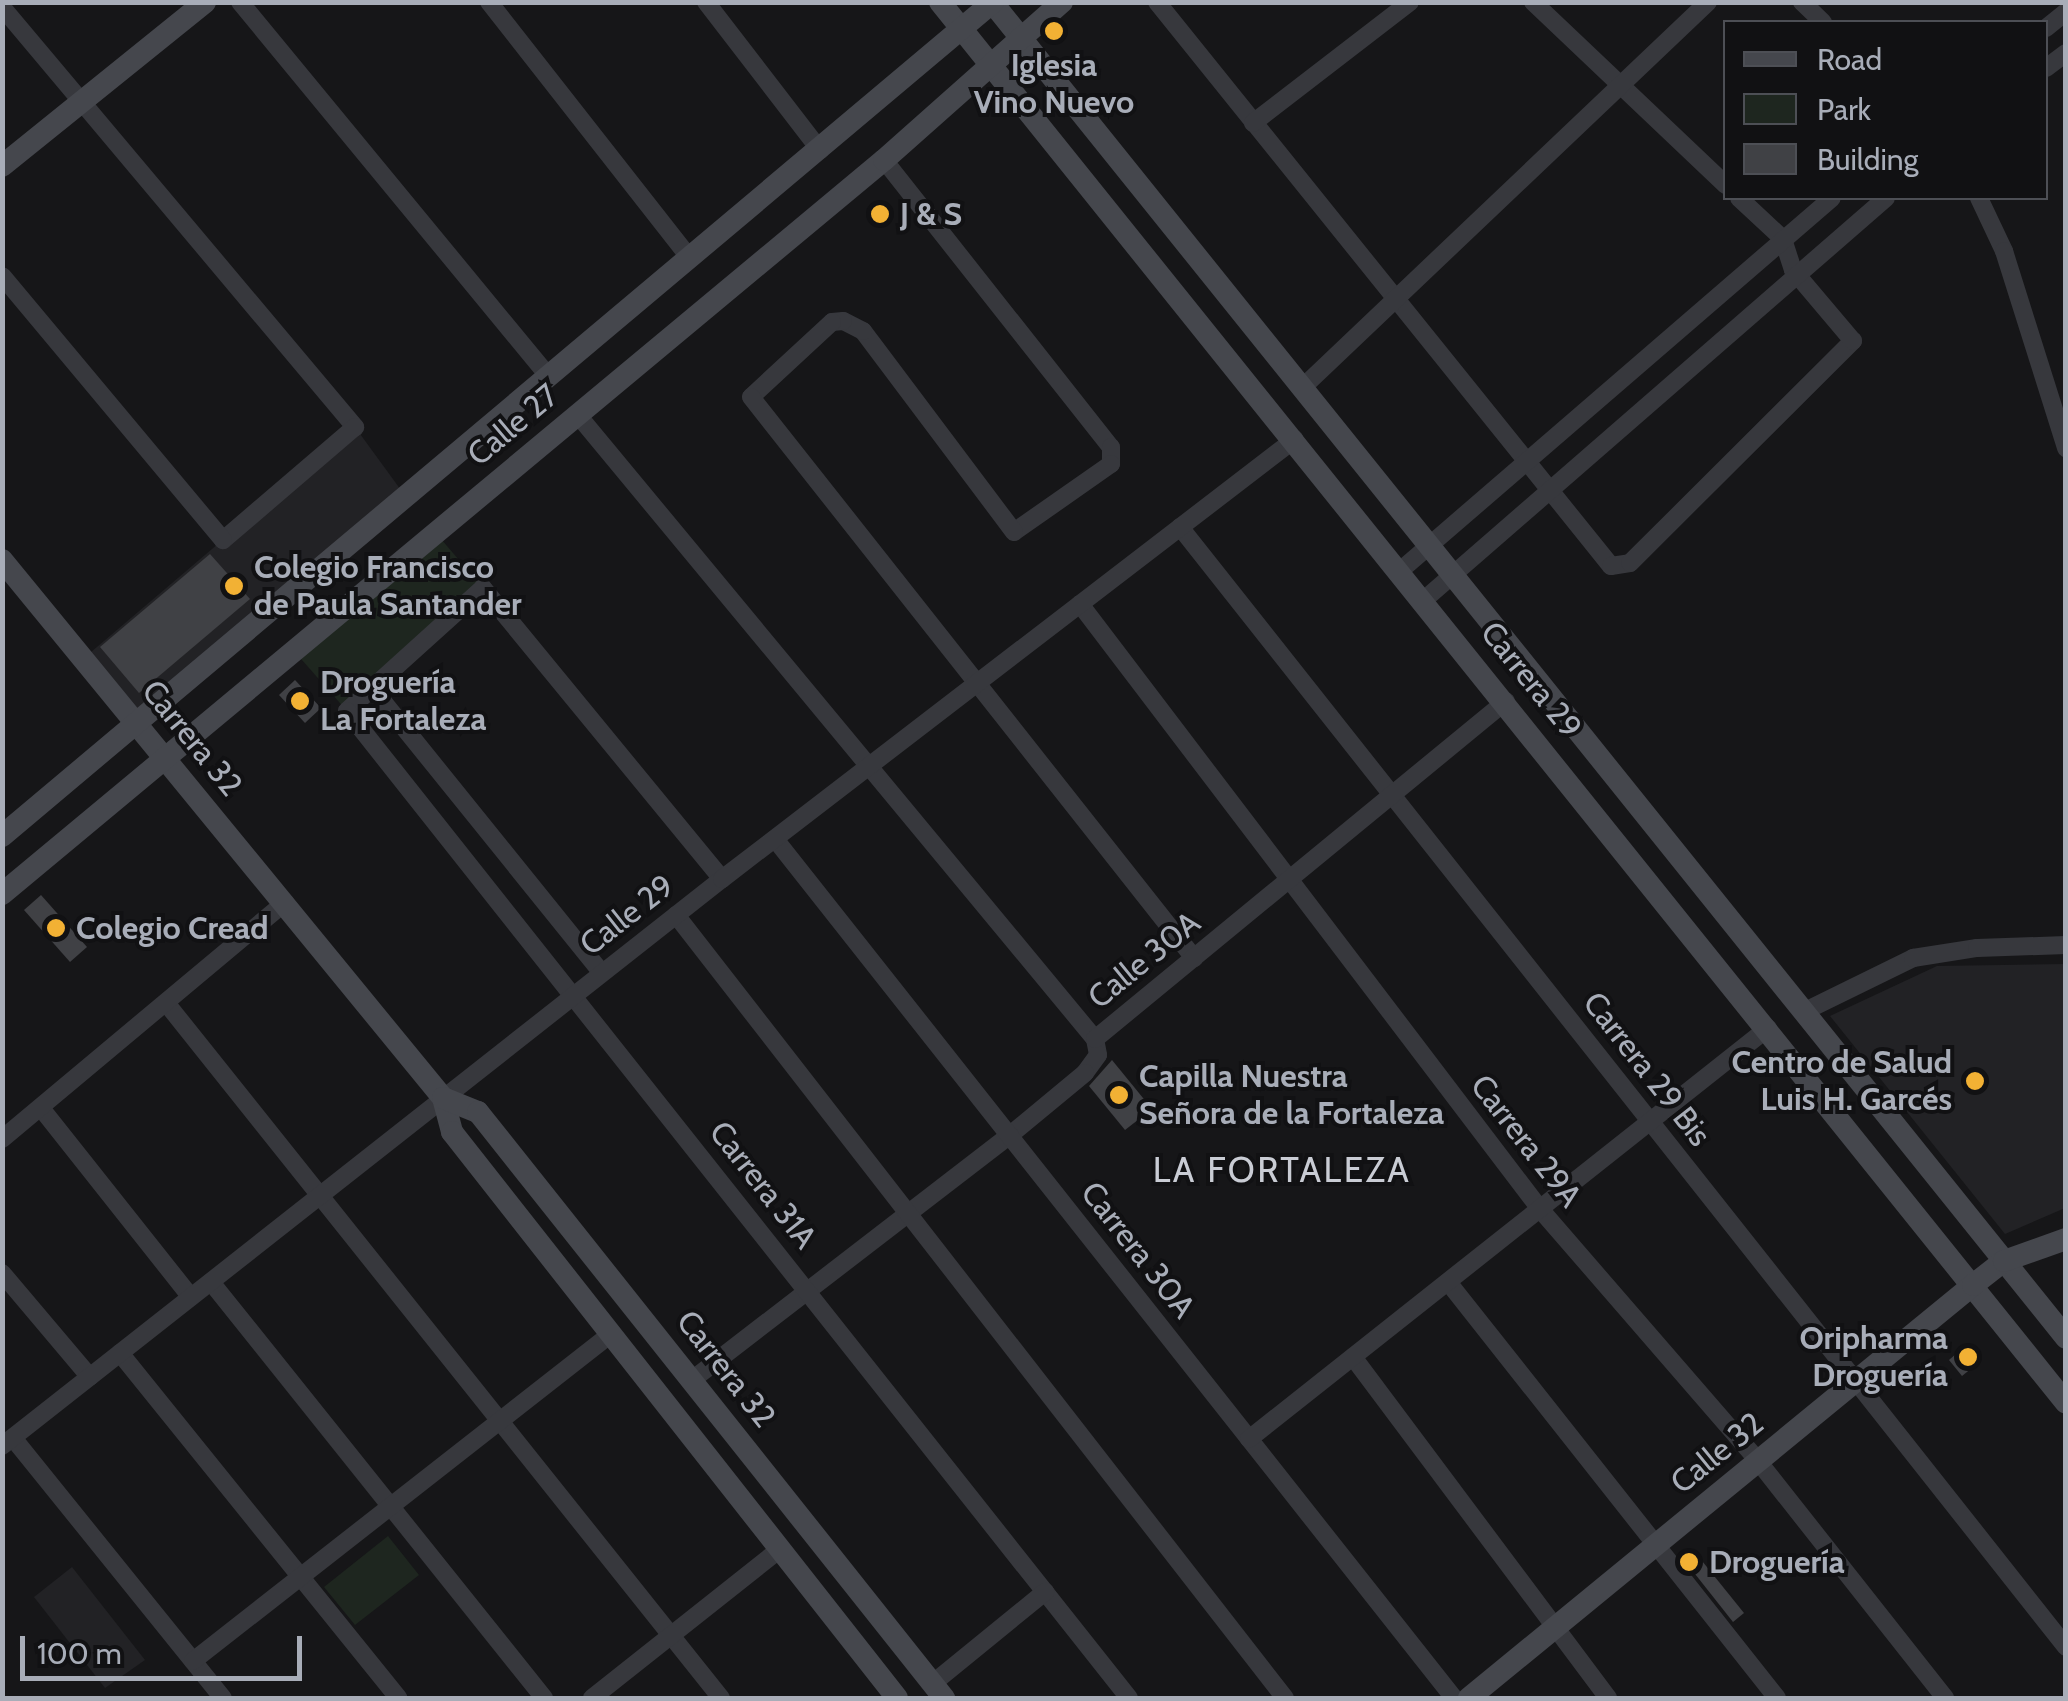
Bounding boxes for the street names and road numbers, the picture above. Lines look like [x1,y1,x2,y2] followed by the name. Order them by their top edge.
[460,376,566,474] street label: Calle 27
[1472,614,1590,746] street label: Carrera 29
[134,672,250,804] street label: Carrera 32
[572,866,682,964] street label: Calle 29
[1080,903,1208,1017] street label: Calle 30A
[1575,984,1719,1154] street label: Carrera 29 Bis
[1462,1067,1590,1215] street label: Carrera 29A
[701,1114,825,1256] street label: Carrera 31A
[1073,1174,1203,1326] street label: Carrera 30A
[668,1303,784,1435] street label: Carrera 32
[1663,1404,1771,1502] street label: Calle 32

